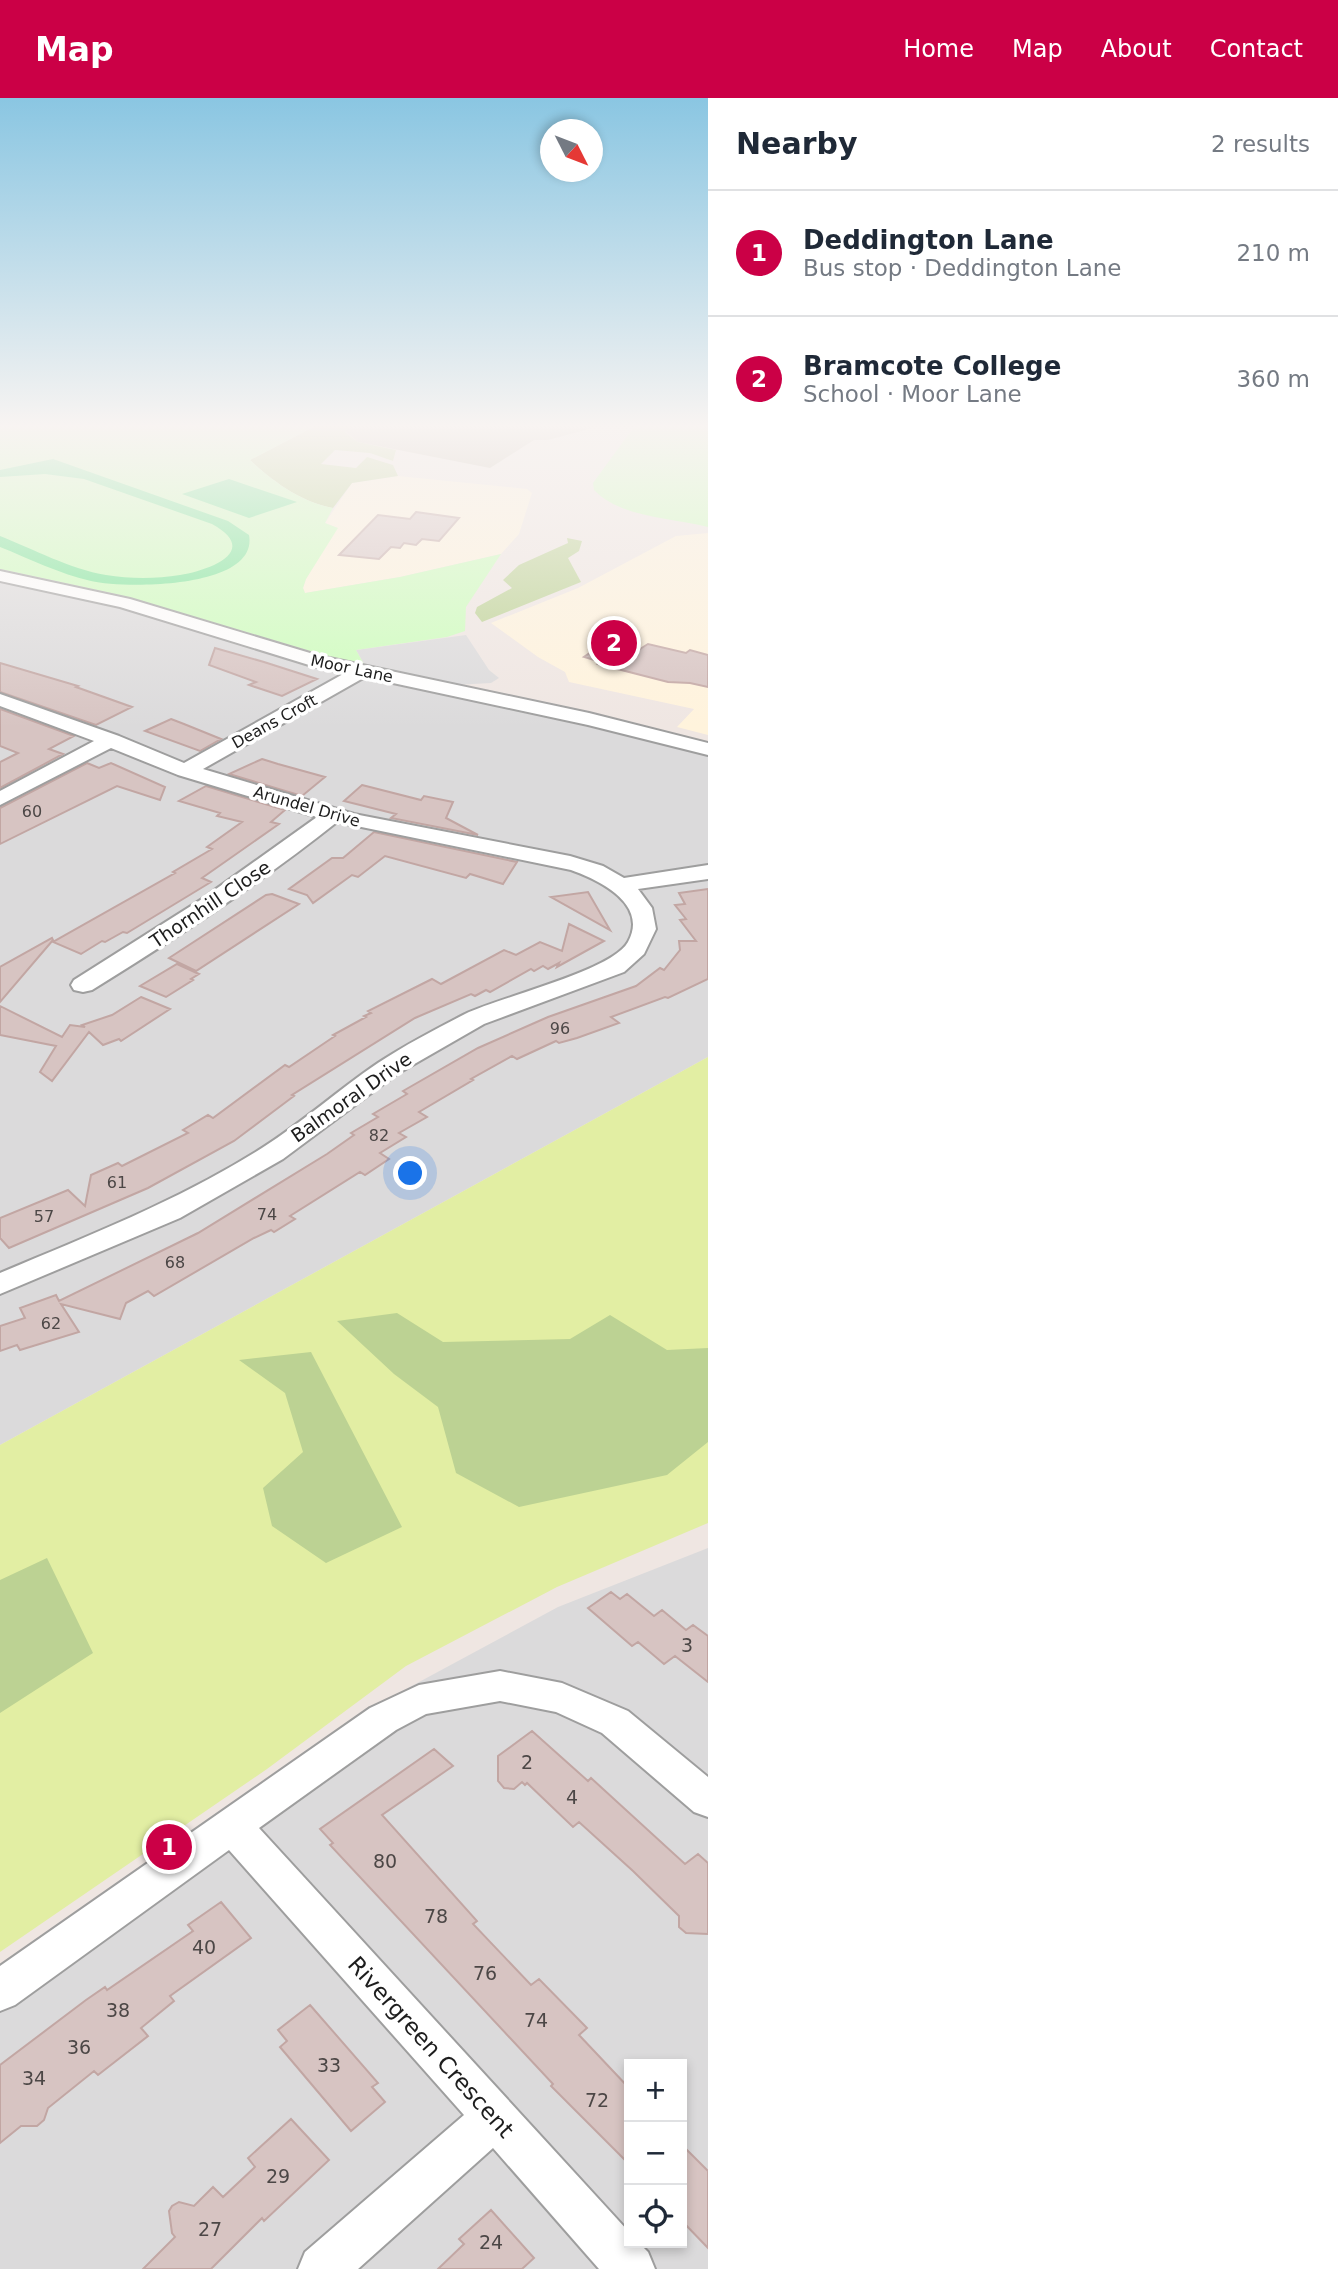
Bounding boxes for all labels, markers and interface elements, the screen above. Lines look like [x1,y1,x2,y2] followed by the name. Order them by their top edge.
[35,30,114,69] text: Map
[903,35,974,63] text: Home
[1012,35,1063,63] text: Map
[1101,35,1172,63] text: About
[1210,35,1303,63] text: Contact
[540,119,603,182] north arrow
[736,126,858,161] text: Nearby
[1211,131,1310,157] text: 2 results
[803,225,1054,255] text: Deddington Lane
[751,240,767,266] text: 1
[1236,240,1310,266] text: 210 m
[803,255,1122,281] text: Bus stop · Deddington Lane
[803,351,1061,381] text: Bramcote College
[751,366,767,392] text: 2
[1236,366,1310,392] text: 360 m
[803,381,1022,407] text: School · Moor Lane
[591,617,637,669] pin: 2
[309,650,395,686] street label: Moor Lane
[228,690,320,753] street label: Deans Croft
[251,782,362,831] street label: Arundel Drive
[22,802,42,821] house number: 60
[145,856,274,953] street label: Thornhill Close
[550,1019,570,1038] house number: 96
[287,1047,415,1147] street label: Balmoral Drive
[369,1126,389,1145] house number: 82
[393,1156,427,1190] your location
[107,1173,127,1192] house number: 61
[257,1205,277,1224] house number: 74
[34,1207,54,1226] house number: 57
[165,1253,185,1272] house number: 68
[41,1314,61,1333] house number: 62
[681,1634,693,1656] house number: 3
[521,1751,533,1773] house number: 2
[566,1786,578,1808] house number: 4
[146,1821,192,1873] pin: 1
[373,1850,397,1872] house number: 80
[424,1905,448,1927] house number: 78
[192,1936,216,1958] house number: 40
[343,1951,519,2143] street label: Rivergreen Crescent
[473,1962,497,1984] house number: 76
[106,1999,130,2021] house number: 38
[524,2009,548,2031] house number: 74
[67,2036,91,2058] house number: 36
[317,2054,341,2076] house number: 33
[624,2059,687,2248] map controls
[624,2059,687,2122] button: +
[22,2067,46,2089] house number: 34
[585,2089,609,2111] house number: 72
[624,2122,687,2185] button: −
[266,2165,290,2187] house number: 29
[624,2185,687,2248] button: locate
[198,2218,222,2240] house number: 27
[479,2231,503,2253] house number: 24

